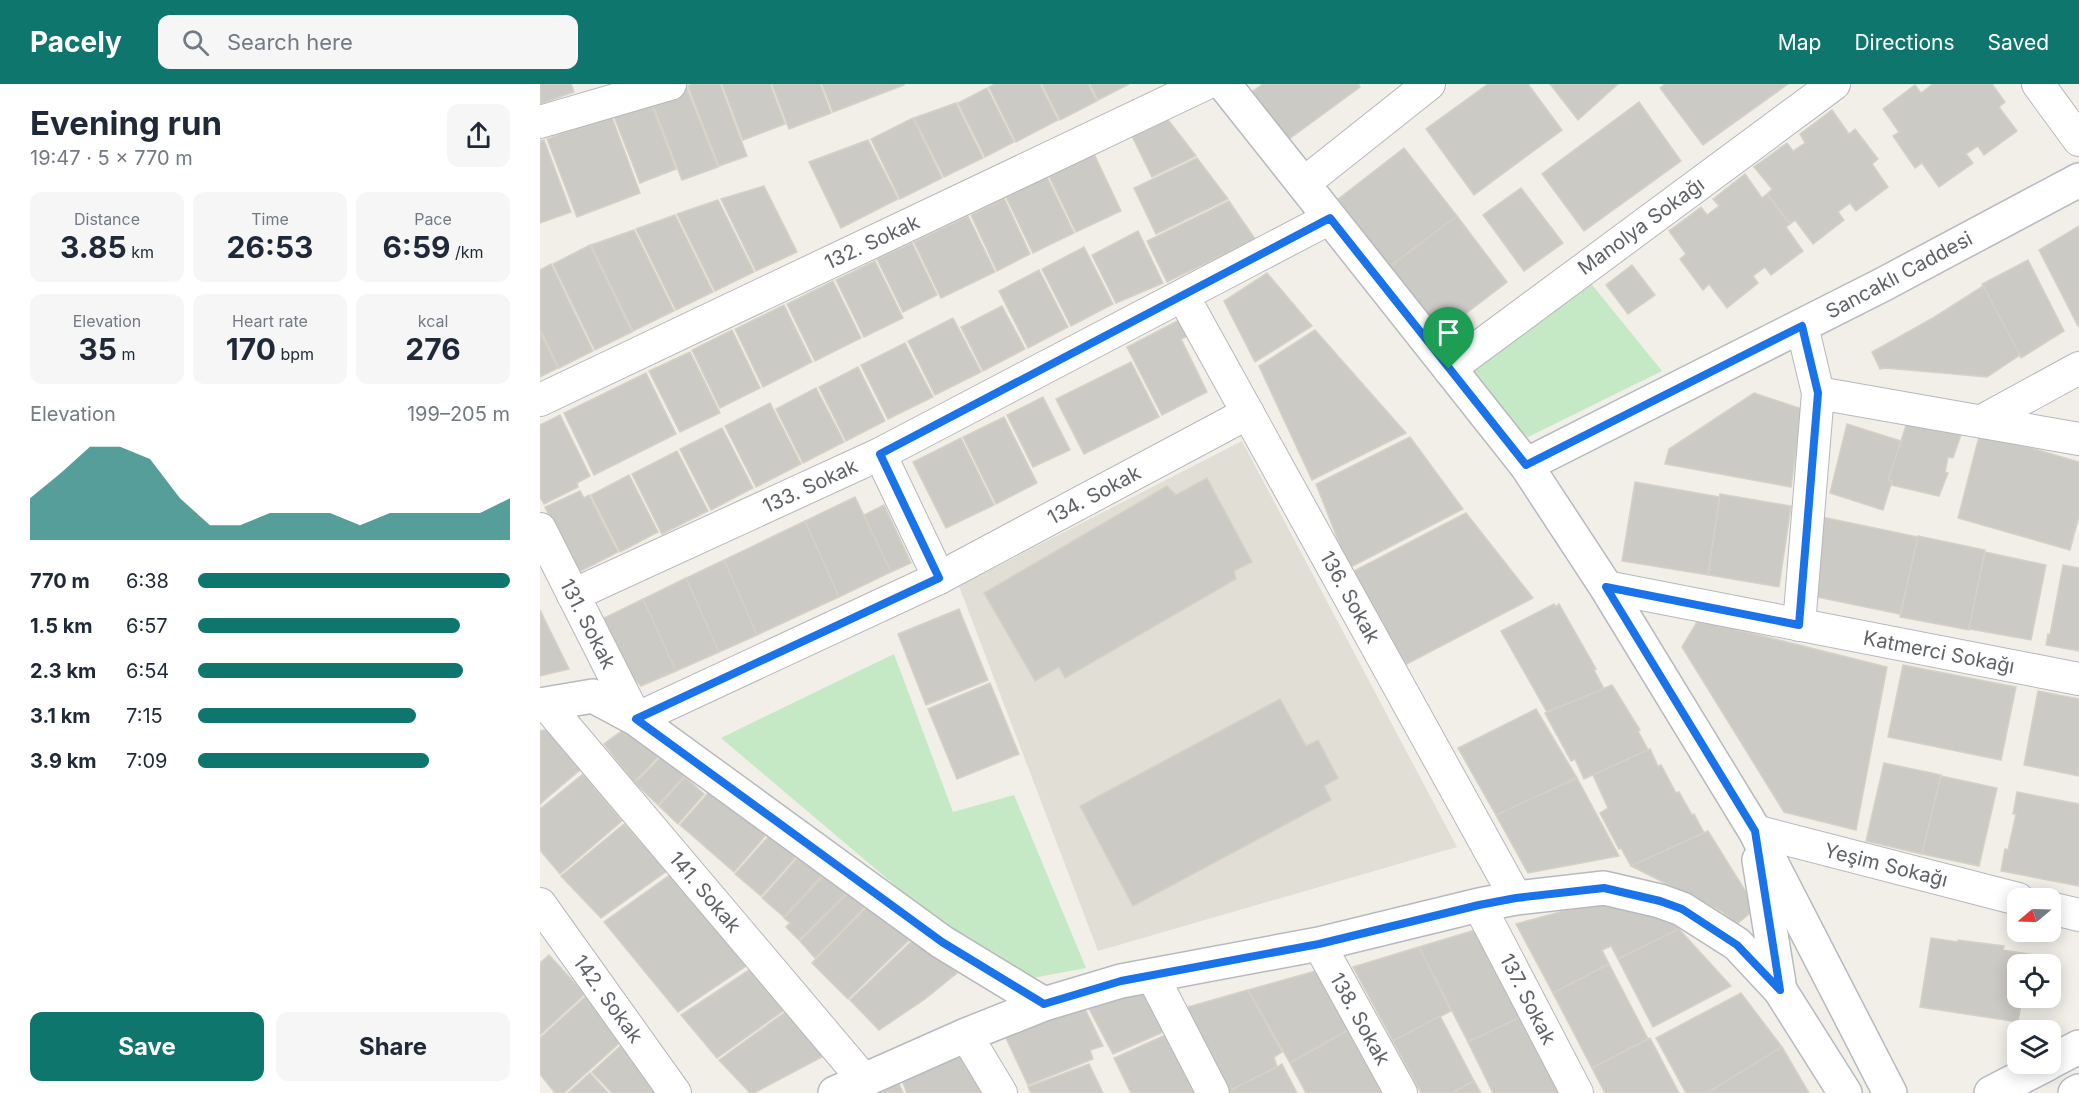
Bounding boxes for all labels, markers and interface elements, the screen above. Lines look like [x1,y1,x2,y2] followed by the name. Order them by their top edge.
[158,15,578,69] search box
[30,25,122,59] text: Pacely
[179,26,212,59] icon: search
[227,29,353,55] text: Search here
[1778,30,1821,55] text: Map
[1854,30,1955,55] text: Directions
[1988,30,2049,55] text: Saved
[30,103,222,143] text: Evening run
[447,104,510,167] button: share
[30,146,193,170] text: 19:47 · 5 × 770 m
[1573,172,1709,280] street label: Manolya Sokağı
[74,209,140,229] text: Distance
[251,209,289,229] text: Time
[414,209,452,229] text: Pace
[821,210,923,274] street label: 132. Sokak
[1822,226,1976,324] street label: Sancaklı Caddesi
[60,229,127,265] text: 3.85
[227,229,313,265] text: 26:53
[382,229,451,265] text: 6:59
[127,242,154,262] text: km
[451,242,484,262] text: /km
[1423,307,1474,369] pin
[73,311,141,331] text: Elevation
[232,311,308,331] text: Heart rate
[418,311,448,331] text: kcal
[1432,316,1465,349] icon: arrive
[78,331,117,367] text: 35
[226,331,276,367] text: 170
[405,331,461,367] text: 276
[117,344,136,364] text: m
[276,344,314,364] text: bpm
[30,402,116,426] text: Elevation
[407,402,510,426] text: 199–205 m
[759,454,861,518] street label: 133. Sokak
[1043,460,1145,530] street label: 134. Sokak
[1315,547,1385,647] street label: 136. Sokak
[30,569,90,593] text: 770 m
[126,569,169,593] text: 6:38
[555,575,621,673] street label: 131. Sokak
[30,614,93,638] text: 1.5 km
[126,614,168,638] text: 6:57
[1861,626,2017,678] street label: Katmerci Sokağı
[30,659,96,683] text: 2.3 km
[126,659,169,683] text: 6:54
[30,704,91,728] text: 3.1 km
[126,704,163,728] text: 7:15
[30,749,97,773] text: 3.9 km
[126,749,167,773] text: 7:09
[1822,838,1950,892] street label: Yeşim Sokağı
[664,847,746,937] street label: 141. Sokak
[2007,888,2061,942] north arrow
[2007,888,2061,1074] map controls
[568,950,648,1048] street label: 142. Sokak
[1495,950,1561,1048] street label: 137. Sokak
[2007,954,2061,1008] button: locate
[1325,969,1395,1069] street label: 138. Sokak
[30,1012,264,1081] button: Save
[276,1012,510,1081] button: Share
[2007,1020,2061,1074] button: layers

